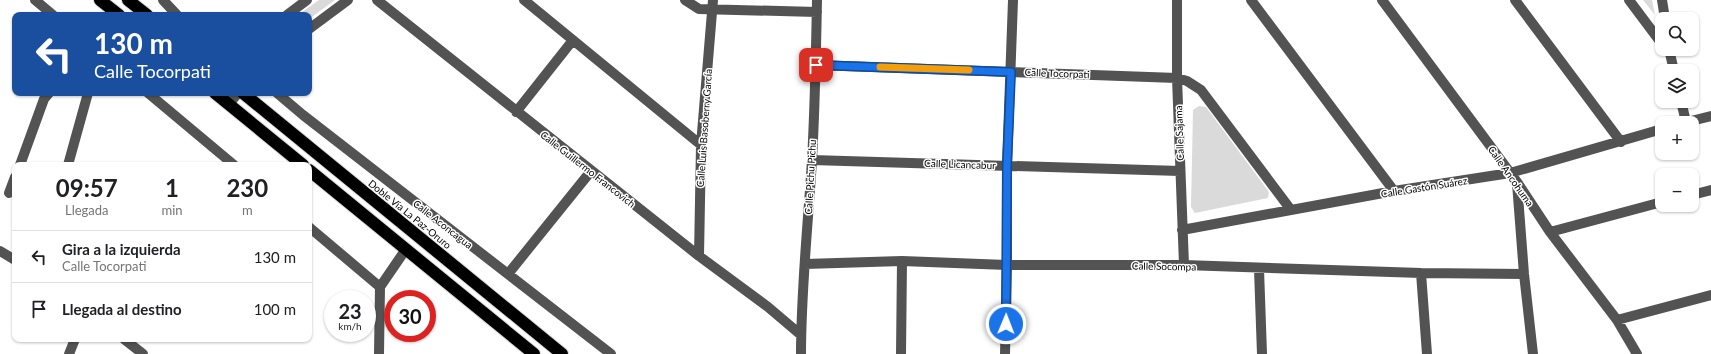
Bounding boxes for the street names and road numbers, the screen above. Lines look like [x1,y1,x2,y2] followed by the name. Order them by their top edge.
[1024,66,1090,80] street label: Calle Tocorpati
[694,68,714,188] street label: Calle Luis Basoberry García
[1172,105,1186,161] street label: Calle Sajama
[538,128,638,210] street label: Calle Guillermo Francovich
[802,139,818,215] street label: Calle Pichu Pichu
[1486,144,1536,209] street label: Calle Ancohuma
[924,157,996,171] street label: Calle Licancabur
[1380,174,1469,200] street label: Calle Gastón Suárez
[366,177,454,251] street label: Doble Vía La Paz-Oruro
[411,197,475,251] street label: Calle Aconcagua
[1132,259,1196,273] street label: Calle Socompa

